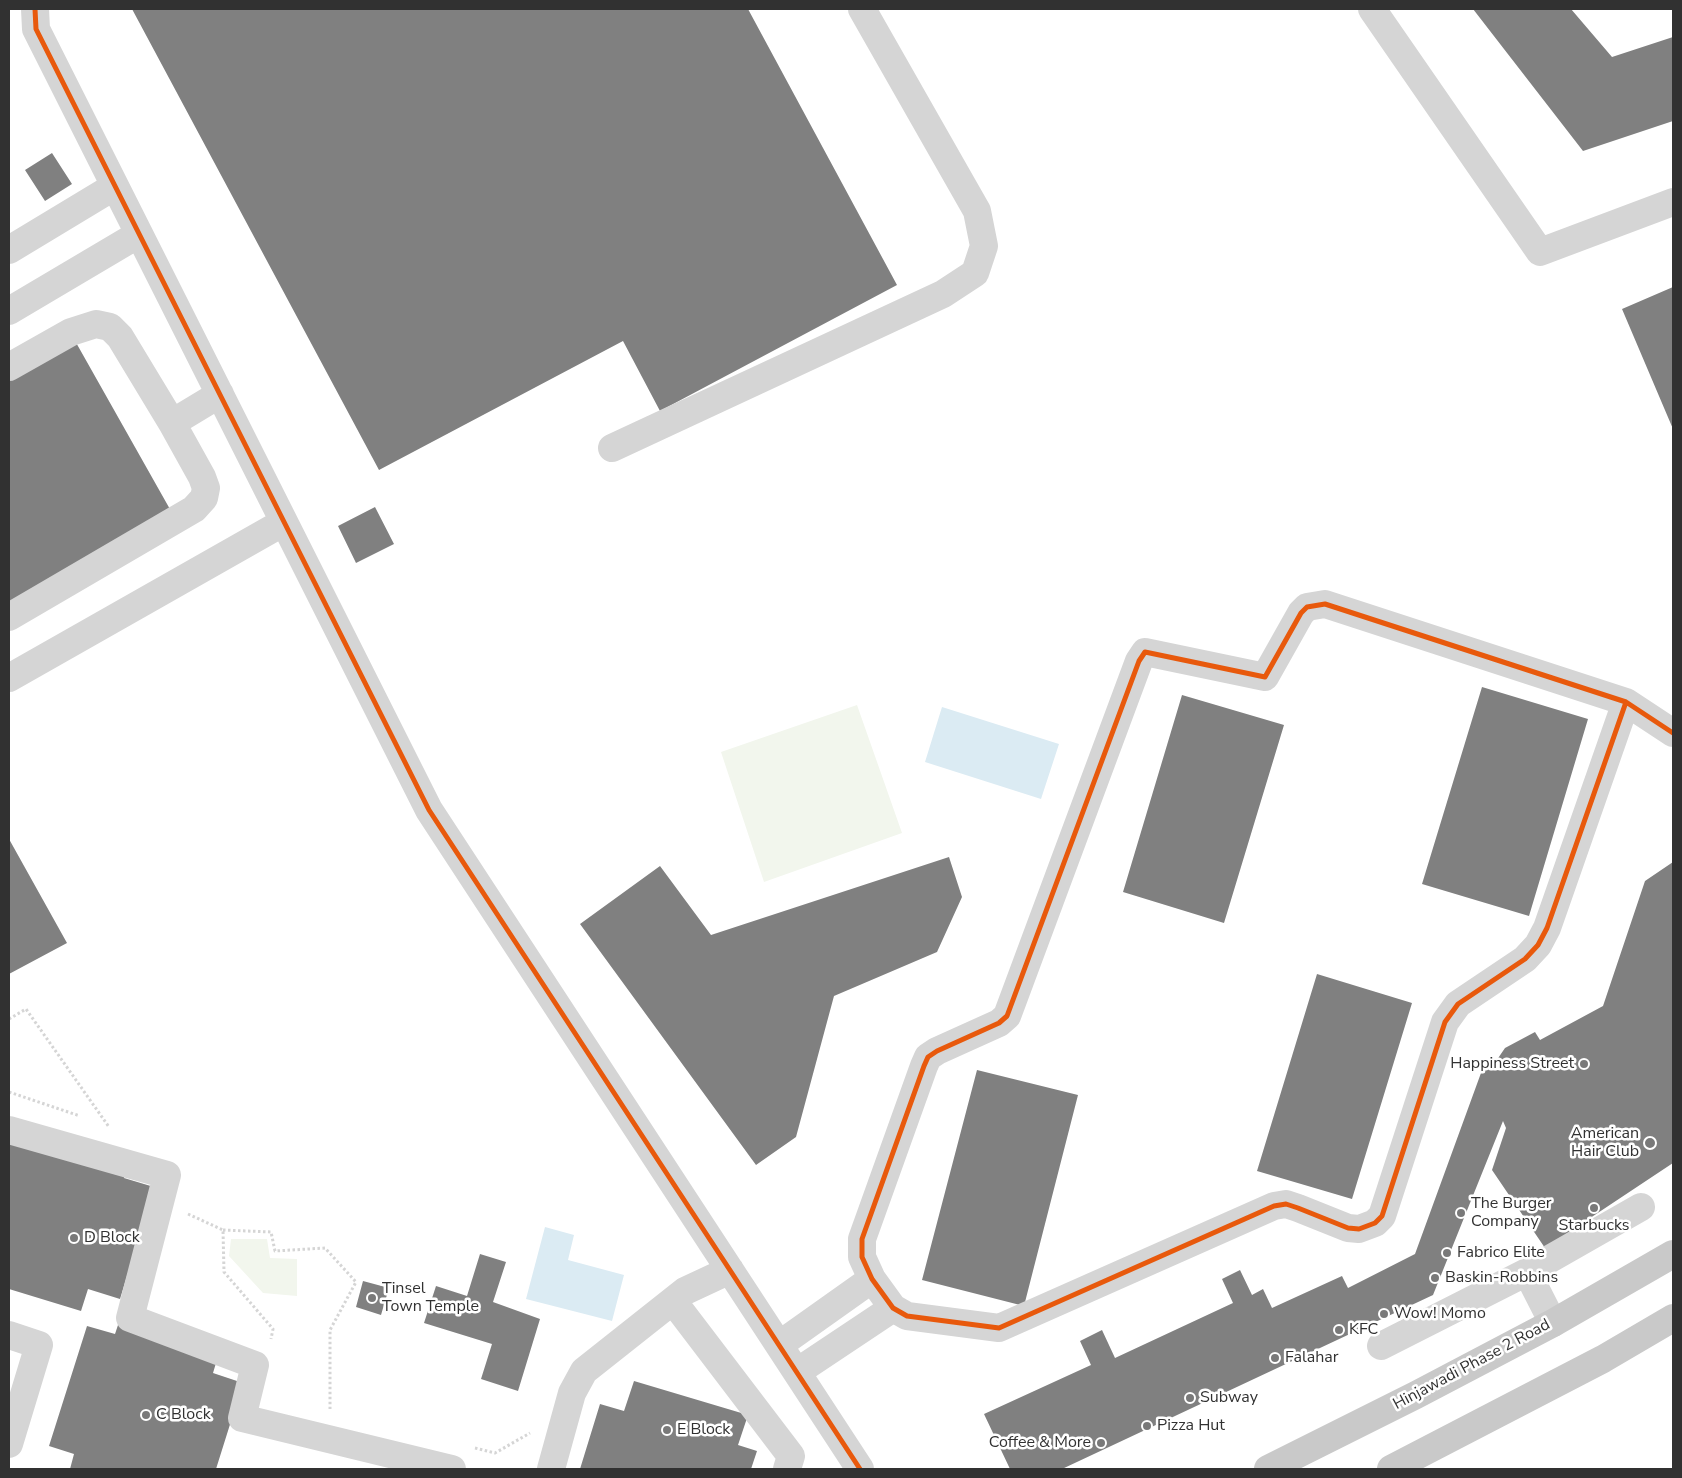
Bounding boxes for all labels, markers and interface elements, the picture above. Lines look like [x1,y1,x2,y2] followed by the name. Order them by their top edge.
[1450,1054,1574,1074] place label: Happiness Street
[1578,1058,1590,1070] marker: Happiness Street
[1571,1124,1639,1162] place label: American Hair Club
[1643,1136,1657,1150] marker: American Hair Club
[1471,1194,1551,1232] place label: The Burger Company
[1588,1202,1600,1214] marker: Starbucks
[1455,1207,1467,1219] marker: The Burger Company
[1559,1216,1629,1236] place label: Starbucks
[84,1228,140,1248] place label: D Block
[68,1232,80,1244] marker: D Block
[1457,1243,1545,1263] place label: Fabrico Elite
[1441,1247,1453,1259] marker: Fabrico Elite
[1445,1268,1558,1288] place label: Baskin-Robbins
[1429,1272,1441,1284] marker: Baskin-Robbins
[382,1279,479,1317] place label: Tinsel Town Temple
[366,1292,378,1304] marker: Tinsel Town Temple
[1394,1304,1486,1324] place label: Wow! Momo
[1378,1308,1390,1320] marker: Wow! Momo
[1390,1315,1554,1415] street label: Hinjawadi Phase 2 Road
[1349,1320,1378,1340] place label: KFC
[1333,1324,1345,1336] marker: KFC
[1285,1348,1338,1368] place label: Falahar
[1269,1352,1281,1364] marker: Falahar
[1200,1388,1258,1408] place label: Subway
[1184,1392,1196,1404] marker: Subway
[156,1405,211,1425] place label: C Block
[140,1409,152,1421] marker: C Block
[1157,1416,1225,1436] place label: Pizza Hut
[677,1420,730,1440] place label: E Block
[1141,1420,1153,1432] marker: Pizza Hut
[661,1424,673,1436] marker: E Block
[989,1433,1091,1453] place label: Coffee & More
[1095,1437,1107,1449] marker: Coffee & More

